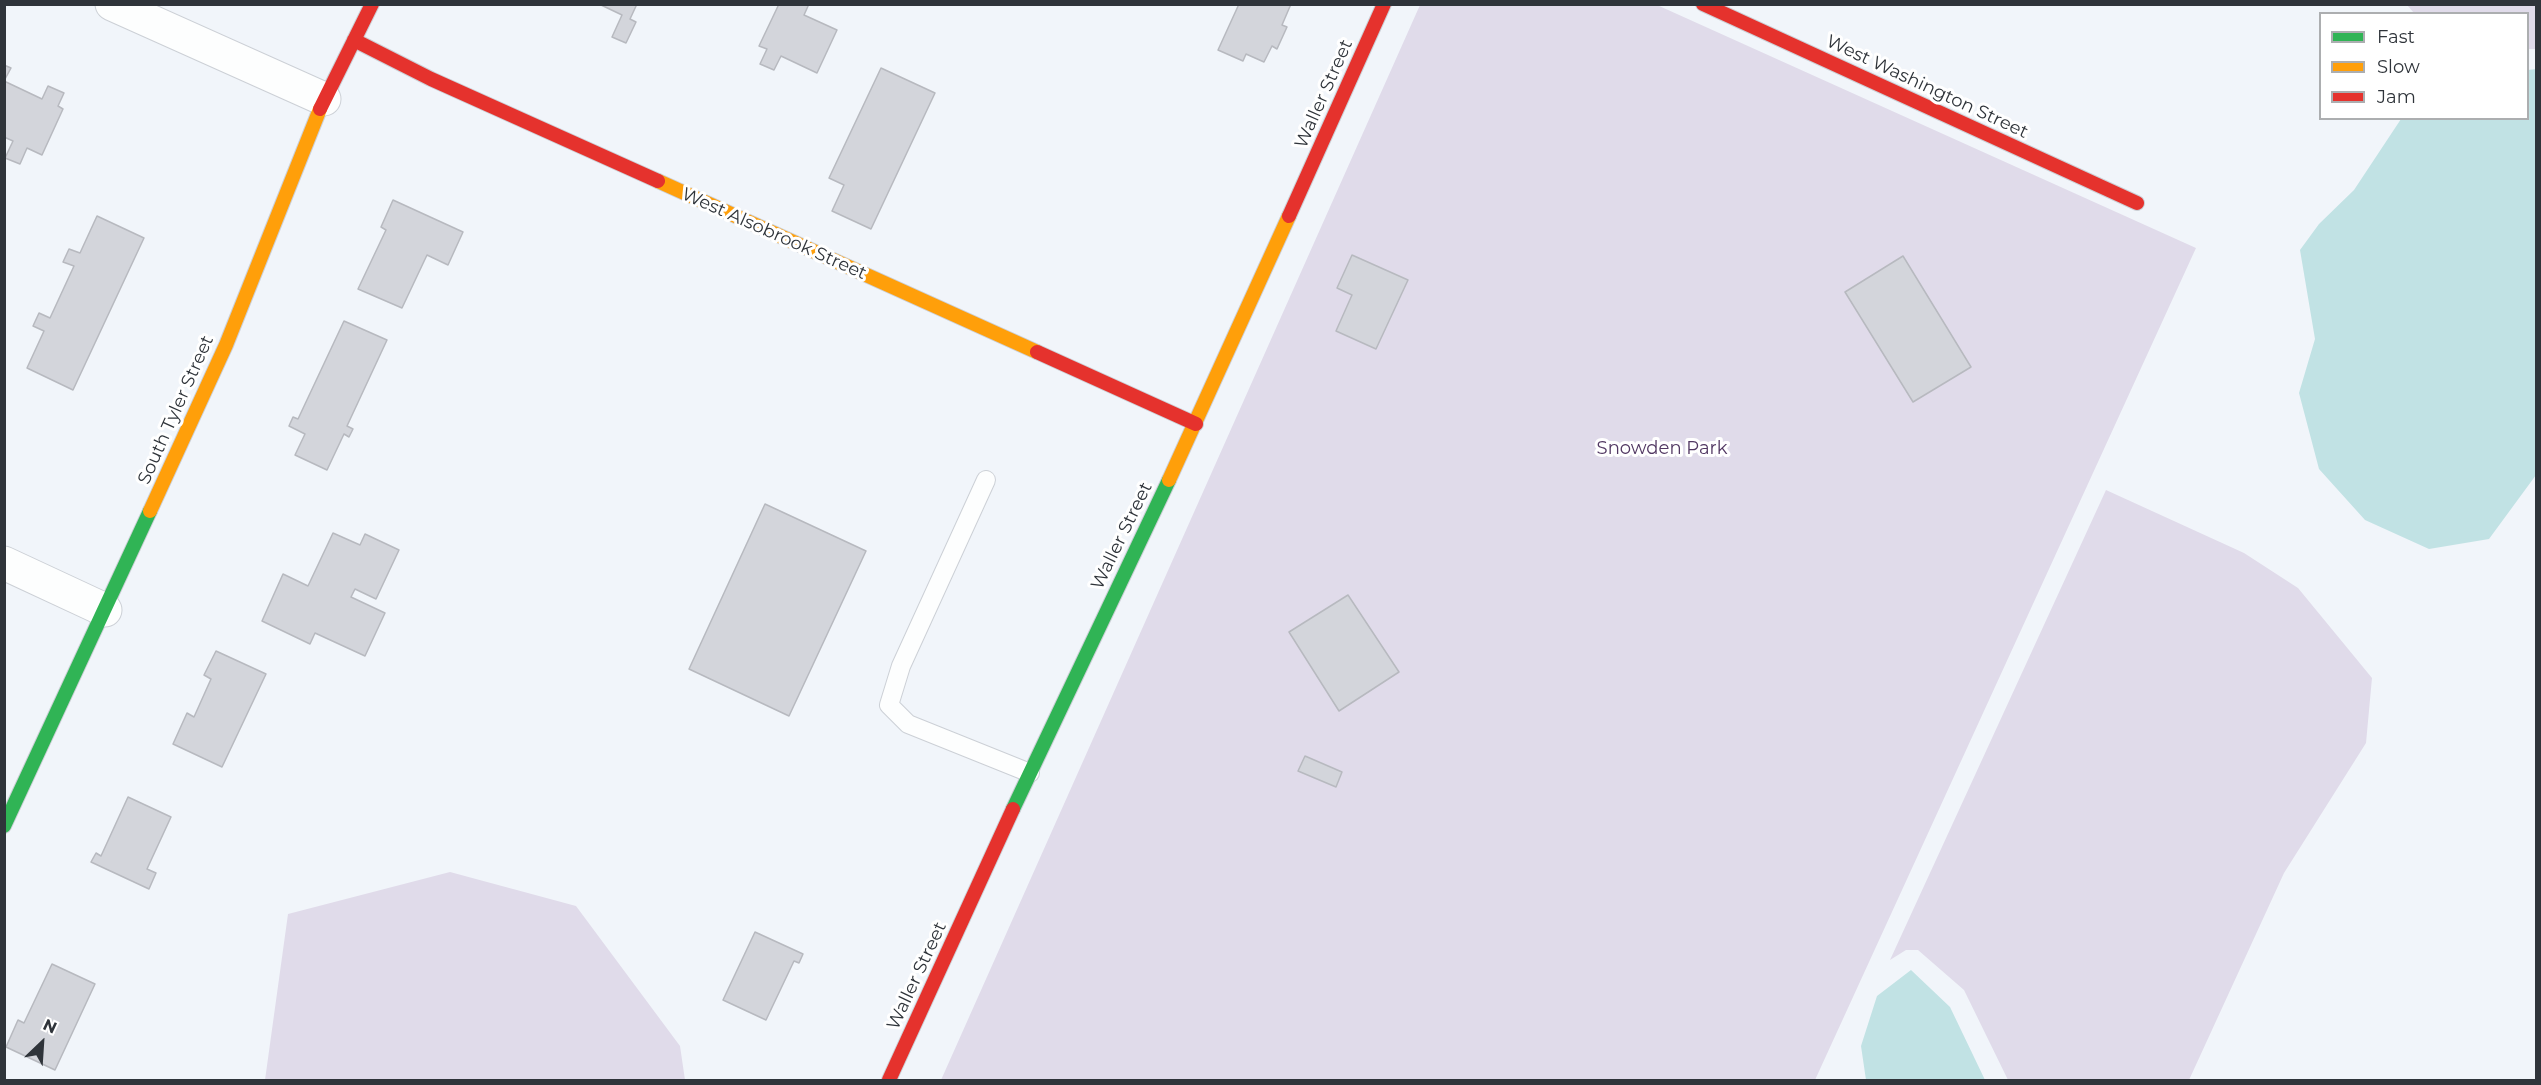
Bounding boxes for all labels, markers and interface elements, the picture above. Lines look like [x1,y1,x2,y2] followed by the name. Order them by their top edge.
[2319,12,2529,120] legend
[2377,26,2415,48] text: Fast
[1823,31,2031,143] street label: West Washington Street
[1290,36,1358,152] street label: Waller Street
[2377,56,2420,78] text: Slow
[2377,86,2416,108] text: Jam
[678,183,870,285] street label: West Alsobrook Street
[133,332,219,488] street label: South Tyler Street
[1597,438,1727,460] park label: Snowden Park
[1087,479,1157,593] street label: Waller Street
[883,919,951,1033] street label: Waller Street
[12,1013,72,1073] north arrow
[40,1015,60,1038] text: N

